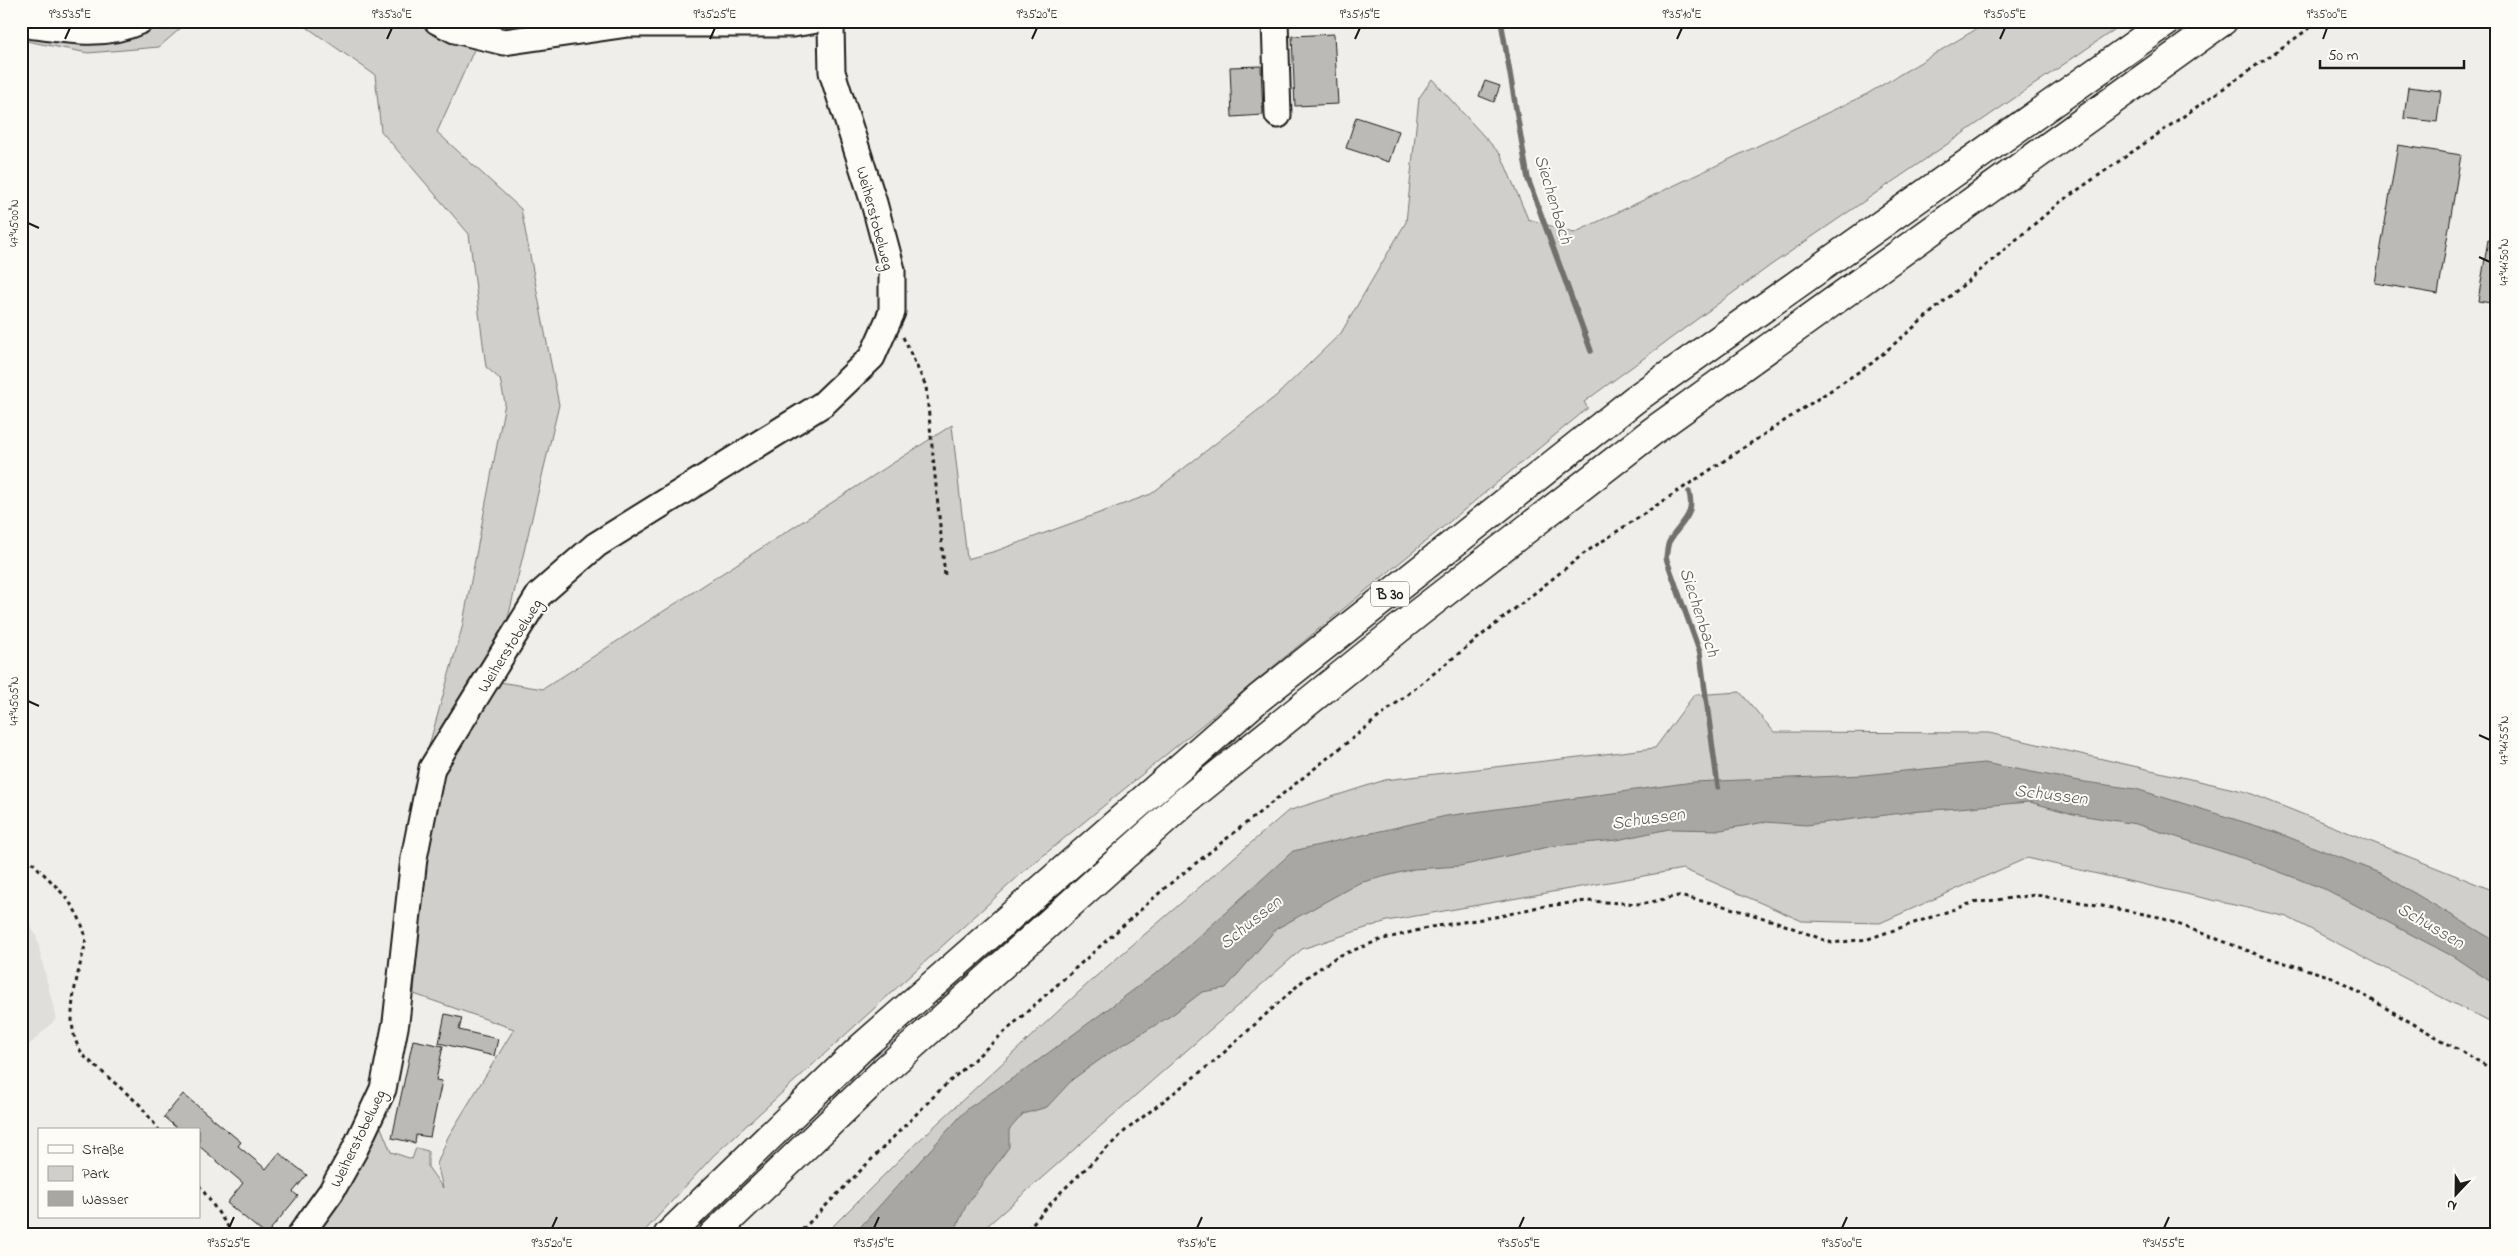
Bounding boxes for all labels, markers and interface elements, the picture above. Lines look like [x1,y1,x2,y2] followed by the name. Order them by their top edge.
[49,6,91,24] text: 9°35'35"E
[372,6,412,24] text: 9°35'30"E
[694,6,736,24] text: 9°35'25"E
[1016,6,1058,24] text: 9°35'20"E
[1340,6,1380,24] text: 9°35'15"E
[1663,6,1702,24] text: 9°35'10"E
[1984,6,2026,24] text: 9°35'05"E
[2307,6,2347,24] text: 9°35'00"E
[2320,38,2464,70] scale bar
[2328,45,2359,67] text: 50 m
[1526,152,1578,248] water label: Siechenbach
[849,164,899,273] street label: Weiherstobelweg
[6,199,24,247] text: 47°45'00"N
[2496,238,2514,286] text: 47°44'50"N
[1672,565,1725,661] water label: Siechenbach
[1371,582,1409,606] road number: B 30
[472,594,549,698] street label: Weiherstobelweg
[6,676,24,726] text: 47°45'05"N
[2496,716,2514,764] text: 47°44'55"N
[2013,779,2090,814] water label: Schussen
[1610,802,1688,838] water label: Schussen
[1214,890,1289,957] water label: Schussen
[2392,897,2469,957] water label: Schussen
[325,1086,393,1192] street label: Weiherstobelweg
[38,1128,200,1218] legend
[82,1139,124,1161] text: Straße
[82,1163,110,1185] text: Park
[2430,1168,2480,1218] north arrow
[82,1189,129,1211] text: Wasser
[2443,1193,2460,1216] text: N
[208,1235,250,1253] text: 9°35'25"E
[531,1235,573,1253] text: 9°35'20"E
[854,1235,894,1253] text: 9°35'15"E
[1178,1235,1217,1253] text: 9°35'10"E
[1498,1235,1540,1253] text: 9°35'05"E
[1822,1235,1862,1253] text: 9°35'00"E
[2143,1235,2185,1253] text: 9°34'55"E

